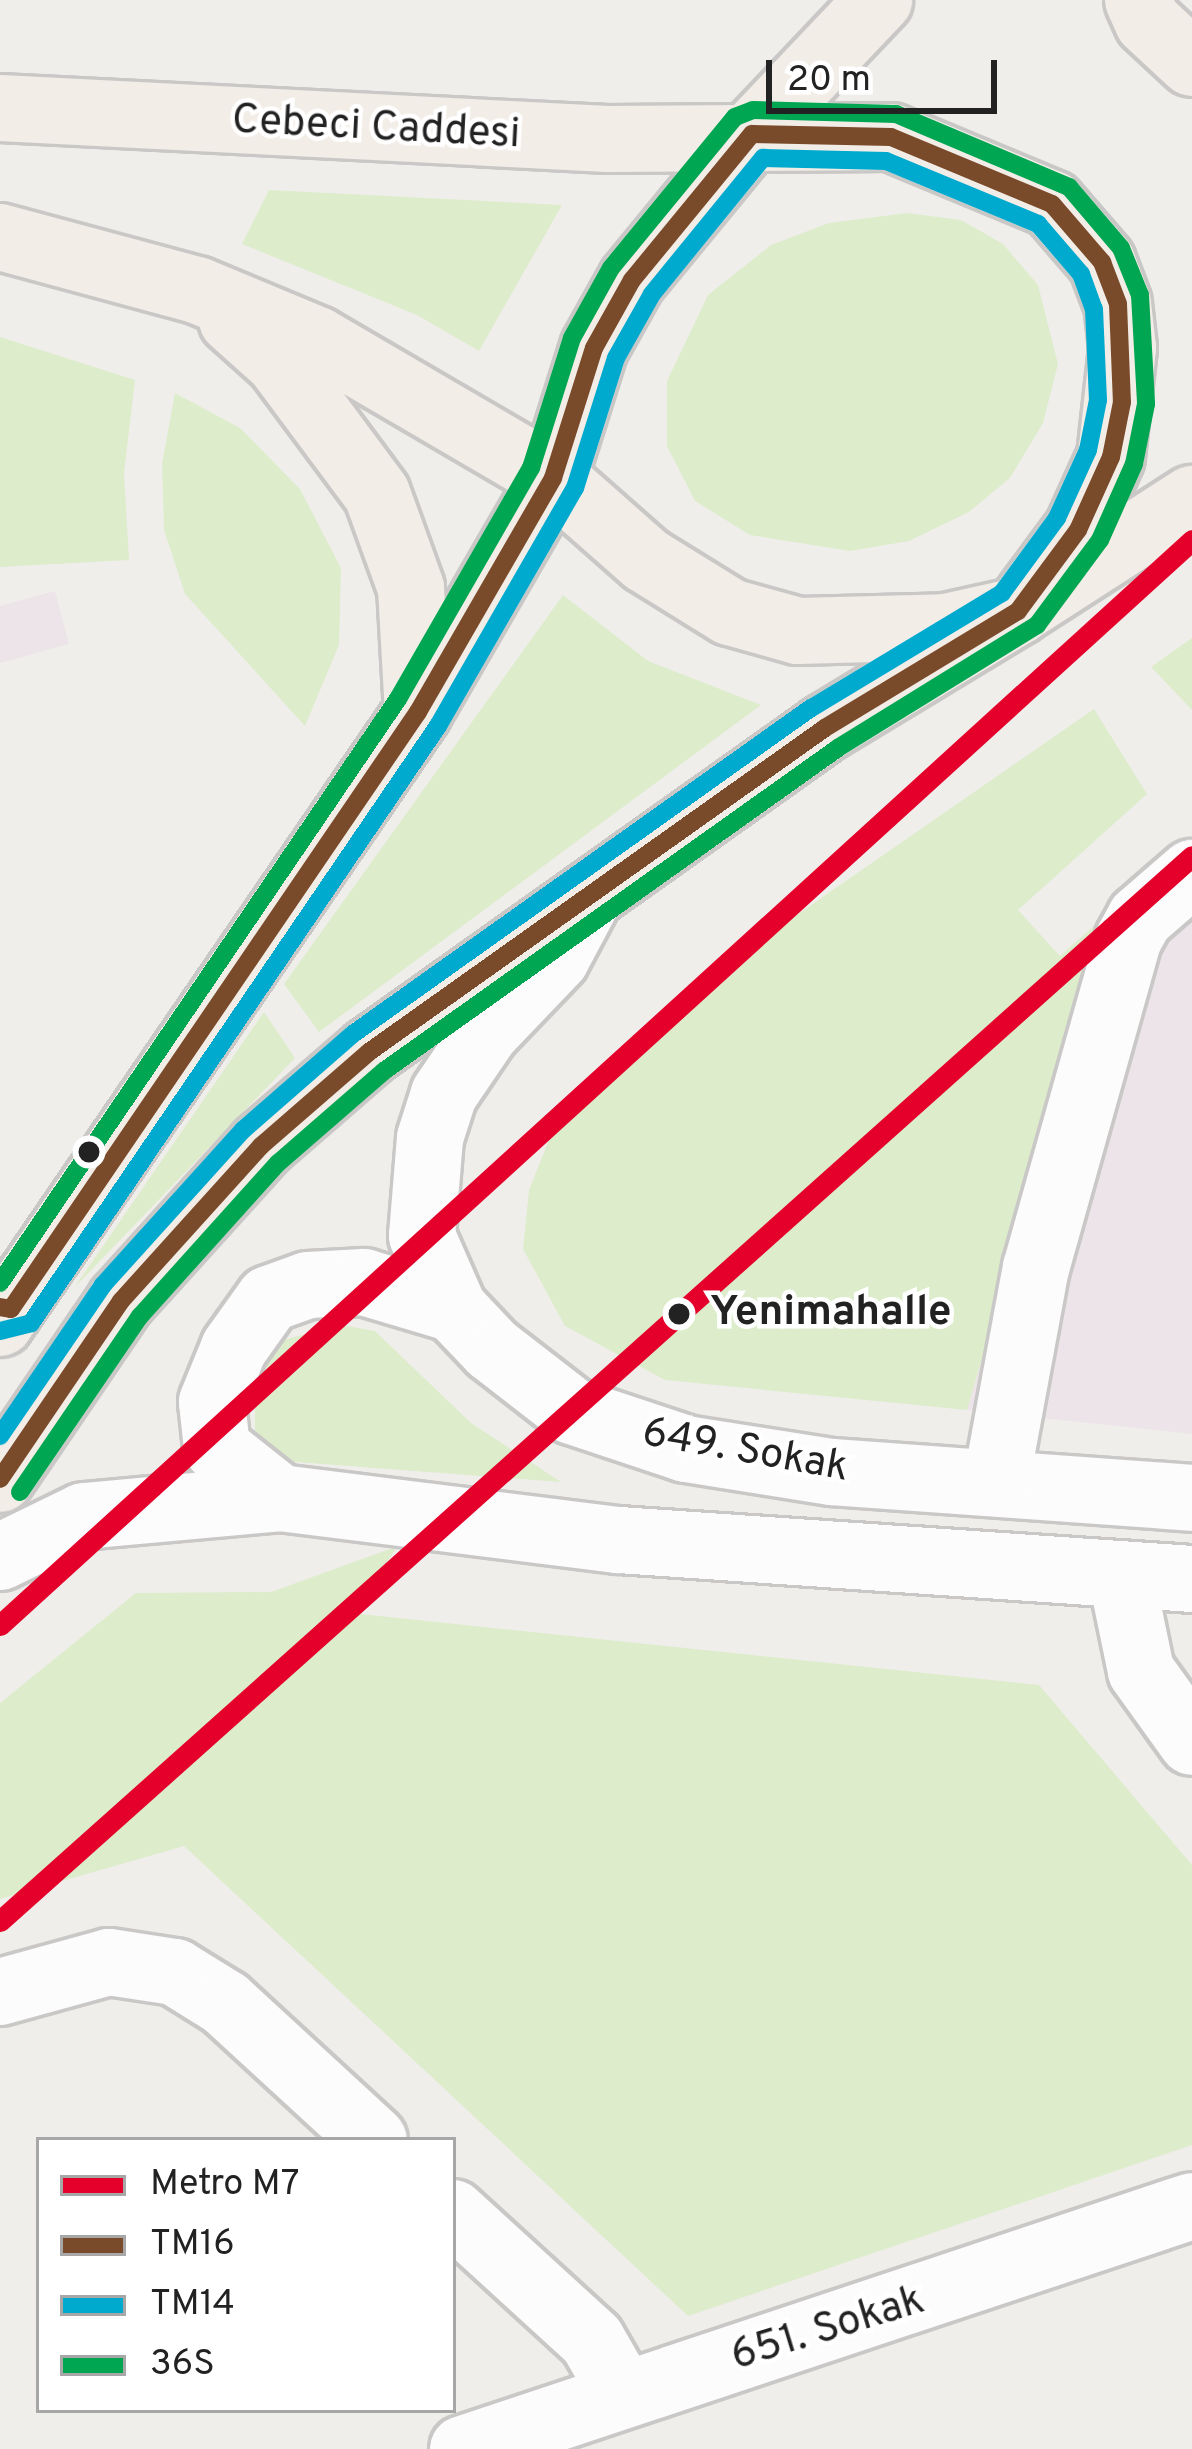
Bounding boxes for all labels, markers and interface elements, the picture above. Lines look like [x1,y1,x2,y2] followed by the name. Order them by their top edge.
[772,36,1003,110] scale bar
[787,58,871,104] text: 20 m
[230,96,522,162] street label: Cebeci Caddesi
[78,1141,100,1163] unlabelled marker
[710,1289,952,1339] place label: Yenimahalle
[658,1293,700,1335] marker: Yenimahalle
[638,1409,852,1495] street label: 649. Sokak
[36,2137,456,2413] legend
[150,2162,299,2208] text: Metro M7
[150,2222,235,2268] text: TM16
[725,2277,931,2383] street label: 651. Sokak
[150,2282,235,2328] text: TM14
[150,2342,215,2388] text: 36S

